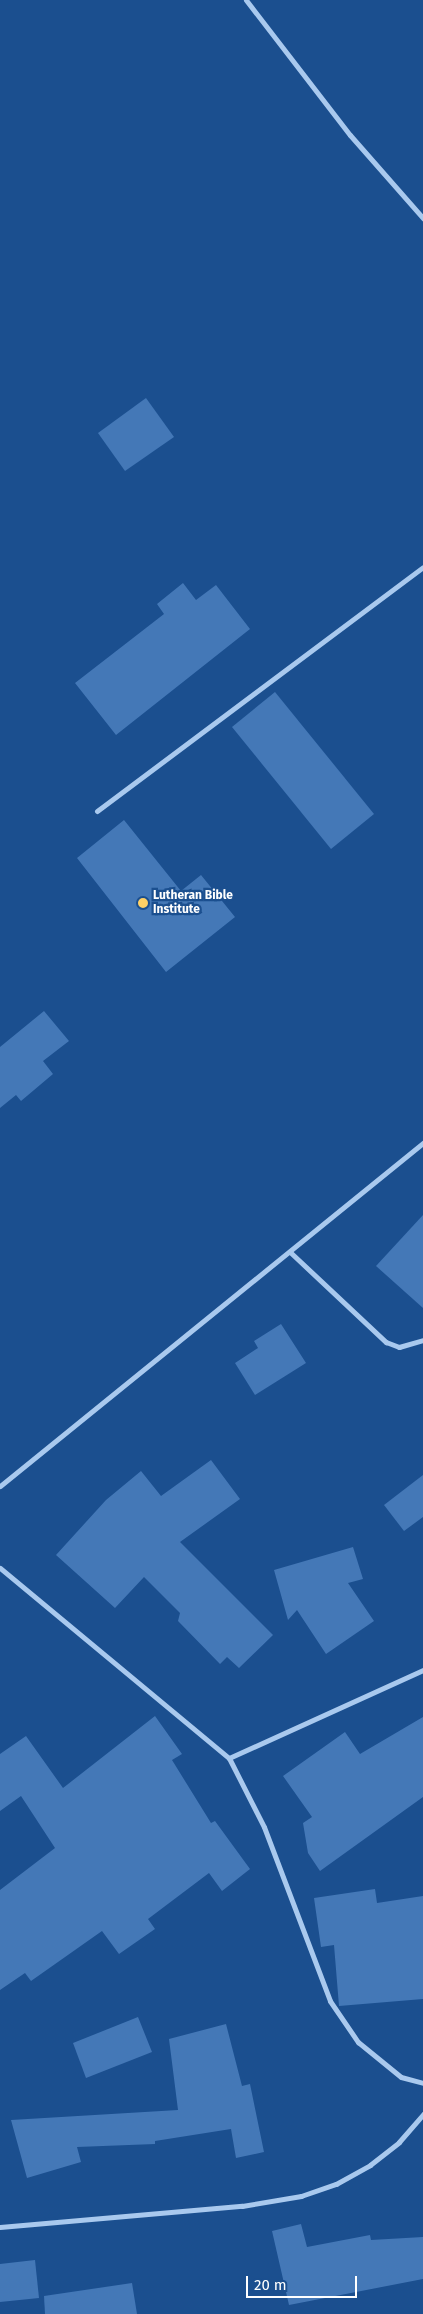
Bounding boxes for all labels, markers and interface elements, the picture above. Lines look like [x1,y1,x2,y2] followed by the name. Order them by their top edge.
[153,889,233,917] place label: Lutheran Bible Institute
[137,897,149,909] marker: Lutheran Bible Institute
[248,2266,359,2298] scale bar
[254,2276,287,2294] text: 20 m

